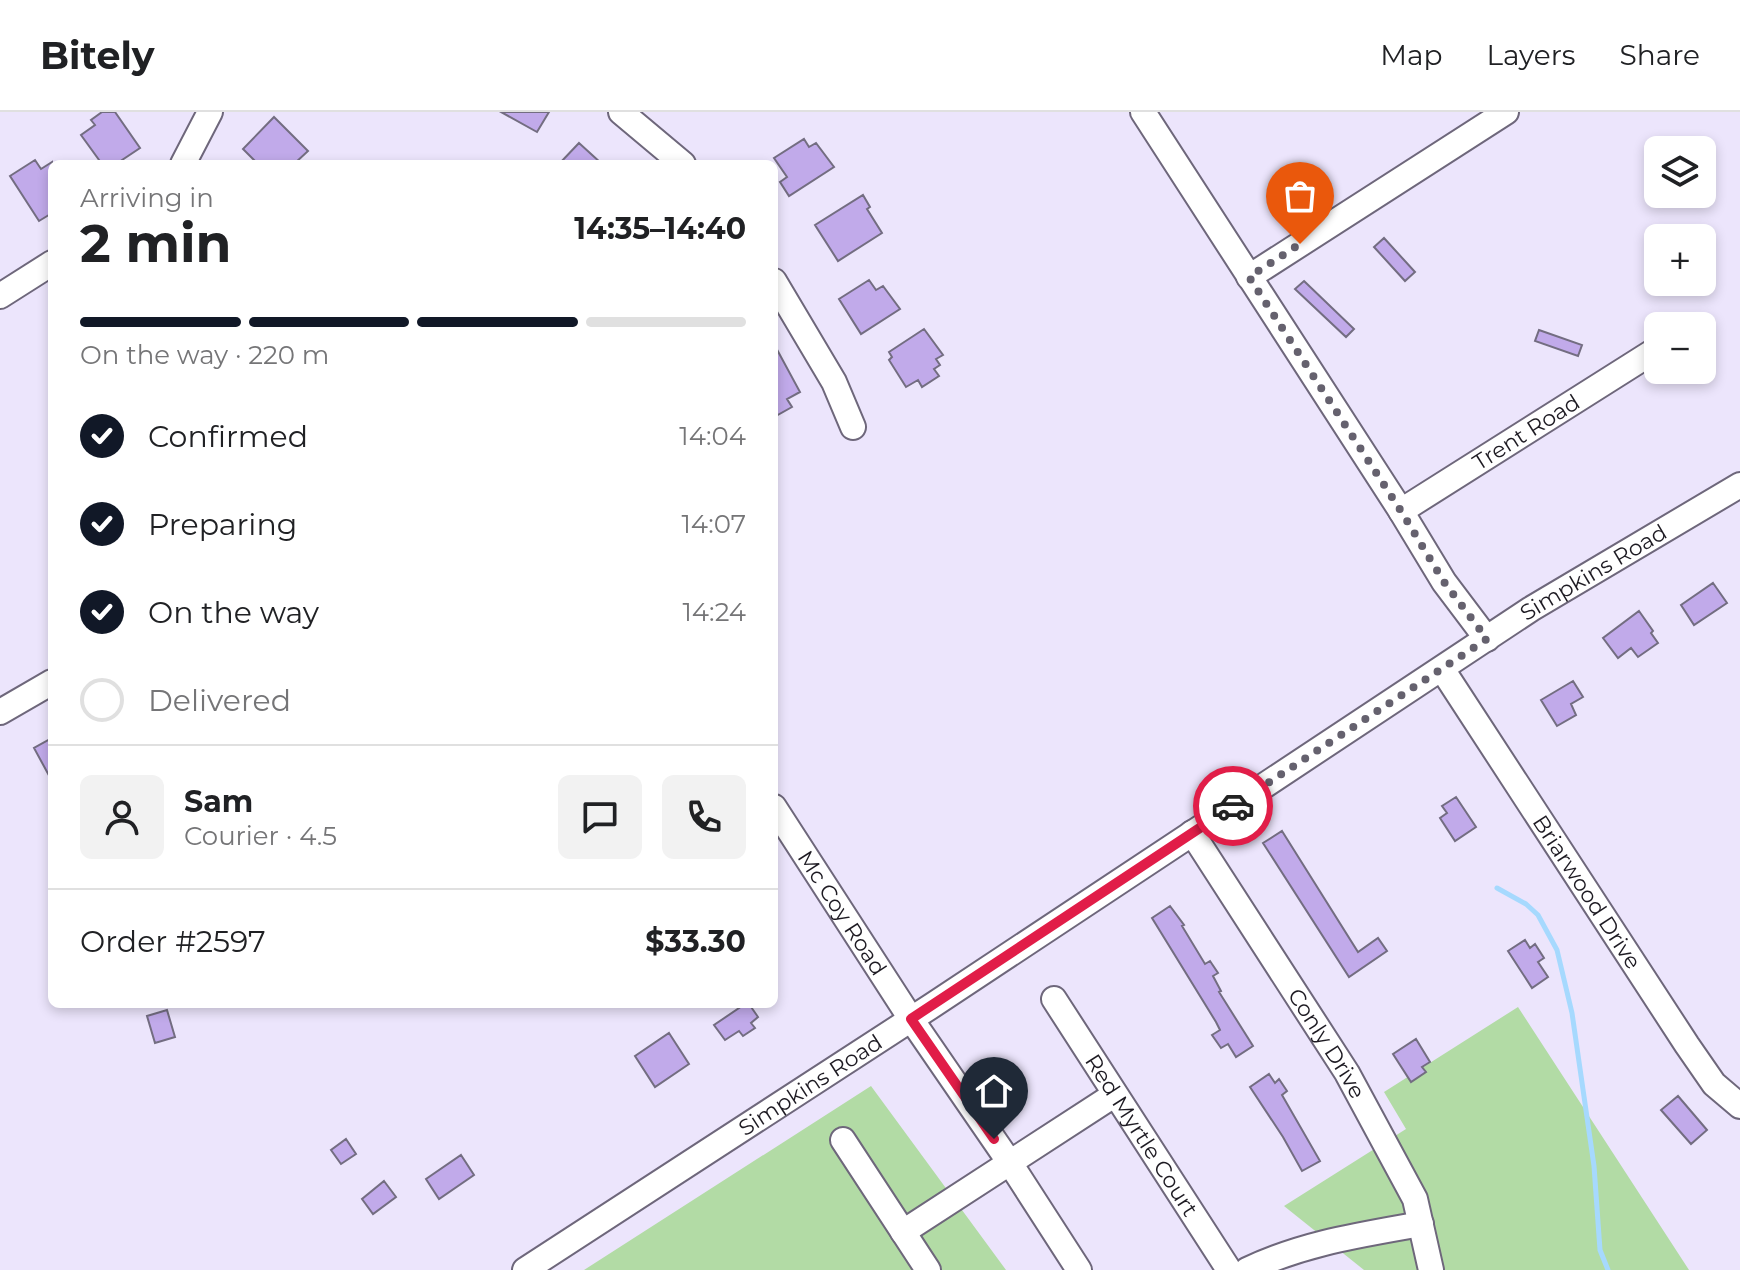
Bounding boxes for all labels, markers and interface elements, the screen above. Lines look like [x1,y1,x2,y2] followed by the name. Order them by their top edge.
[40,32,155,79] text: Bitely
[1380,38,1443,72] text: Map
[1487,38,1576,72] text: Layers
[1620,38,1700,72] text: Share
[1644,136,1716,384] map controls
[1644,136,1716,208] button: layers
[1266,162,1334,244] pin
[1278,174,1322,218] icon: bag
[80,182,214,214] text: Arriving in
[574,210,746,247] text: 14:35–14:40
[80,212,232,275] text: 2 min
[1644,224,1716,296] button: +
[1644,312,1716,384] button: −
[80,339,329,371] text: On the way · 220 m
[1468,388,1585,476] street label: Trent Road
[80,414,124,458] icon: check
[148,418,308,455] text: Confirmed
[679,420,746,452] text: 14:04
[80,502,124,546] icon: check
[148,506,297,543] text: Preparing
[681,508,746,540] text: 14:07
[1515,518,1671,626] street label: Simpkins Road
[80,590,124,634] icon: check
[148,594,319,631] text: On the way
[682,596,746,628] text: 14:24
[148,682,291,719] text: Delivered
[1193,766,1273,846] courier
[80,775,164,859] button: person
[558,775,642,859] button: chat
[662,775,746,859] button: phone
[184,783,253,820] text: Sam
[1211,784,1255,828] icon: car
[1527,810,1647,974] street label: Briarwood Drive
[184,820,337,852] text: Courier · 4.5
[792,845,893,980] street label: Mc Coy Road
[80,923,266,960] text: Order #2597
[645,923,746,960] text: $33.30
[1282,983,1372,1103] street label: Conly Drive
[733,1028,887,1141] street label: Simpkins Road
[1080,1049,1204,1221] street label: Red Myrtle Court
[960,1057,1028,1139] pin
[972,1069,1016,1113] icon: home

